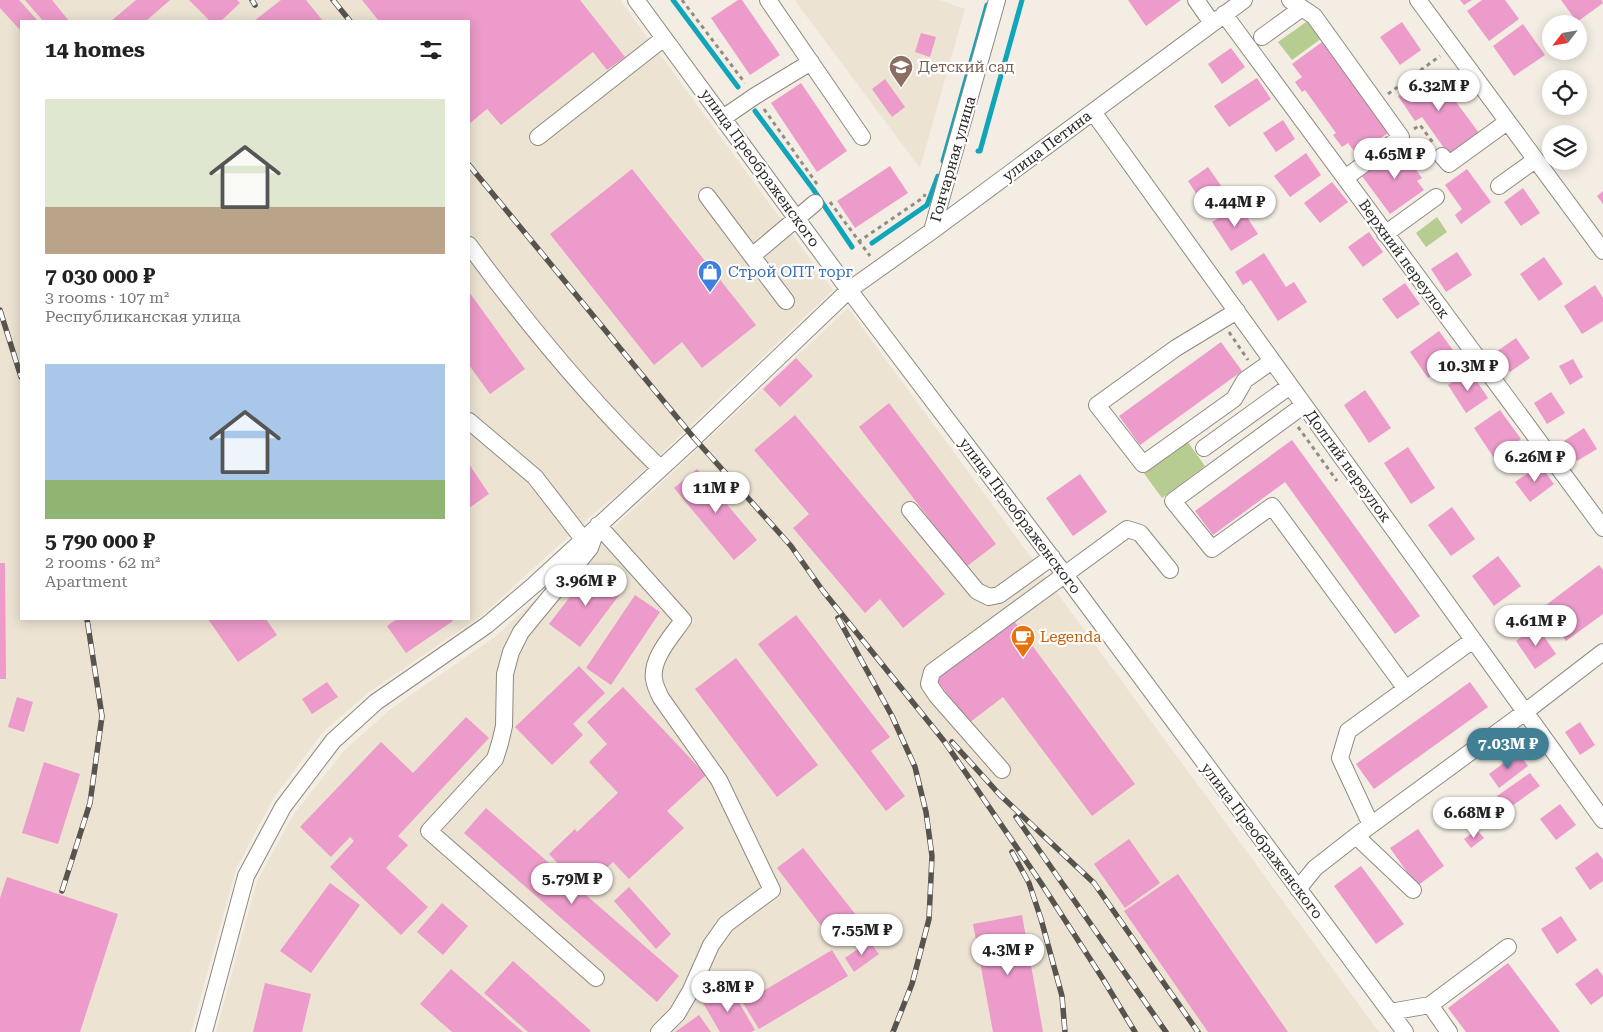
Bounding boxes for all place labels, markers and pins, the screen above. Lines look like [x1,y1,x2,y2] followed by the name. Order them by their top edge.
[888,54,914,88] school or university icon: Детский сад
[918,58,1015,76] place label: Детский сад
[1393,70,1485,112] pin: 6.32M ₽
[1349,138,1441,180] pin: 4.65M ₽
[1189,186,1281,228] pin: 4.44M ₽
[697,259,723,293] shop icon: Строй ОПТ торг
[728,263,853,281] place label: Строй ОПТ торг
[1422,350,1514,392] pin: 10.3M ₽
[1489,440,1581,483] pin: 6.26M ₽
[681,472,751,514] pin: 11M ₽
[540,564,632,607] pin: 3.96M ₽
[1490,604,1582,647] pin: 4.61M ₽
[1010,624,1036,658] cafe icon: Legenda
[1040,628,1101,646] place label: Legenda
[1462,728,1554,770] pin: 7.03M ₽
[1428,796,1520,839] pin: 6.68M ₽
[526,862,618,905] pin: 5.79M ₽
[816,914,908,956] pin: 7.55M ₽
[967,934,1049,976] pin: 4.3M ₽
[687,970,769,1013] pin: 3.8M ₽

